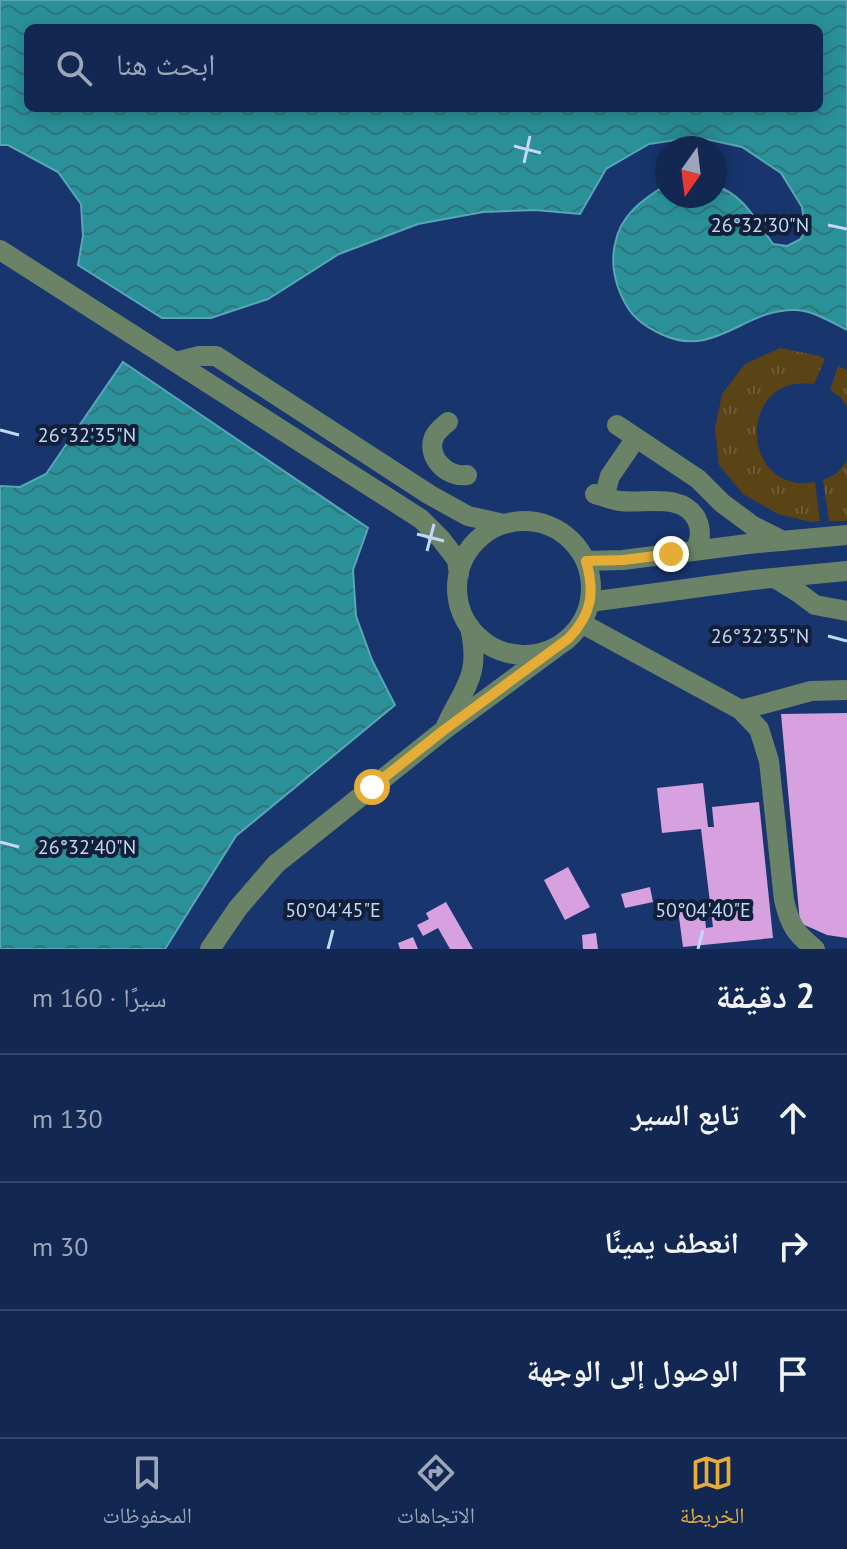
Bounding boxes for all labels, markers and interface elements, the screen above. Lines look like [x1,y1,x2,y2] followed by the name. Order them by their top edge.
[24,24,823,112] search box
[116,44,215,83] text: ابحث هنا
[52,46,96,90] icon: search
[655,136,727,208] north arrow
[711,212,809,238] text: 26°32'30"N
[38,422,136,448] text: 26°32'35"N
[653,536,689,572] route end
[711,623,809,649] text: 26°32'35"N
[354,769,390,805] route start
[38,834,136,860] text: 26°32'40"N
[285,897,381,923] text: 50°04'45"E
[655,897,751,923] text: 50°04'40"E
[716,973,815,1017] text: 2 دقيقة
[32,981,167,1014] text: سيرًا · 160 m
[631,1094,739,1133] text: تابع السير
[771,1096,815,1140] icon: ahead
[32,1102,103,1135] text: 130 m
[604,1222,739,1261] text: انعطف يمينًا
[771,1224,815,1268] icon: right
[32,1230,88,1263] text: 30 m
[527,1350,739,1389] text: الوصول إلى الوجهة
[771,1352,815,1396] icon: arrive
[102,1451,192,1537] tab: المحفوظات
[397,1451,475,1537] tab: الاتجاهات
[680,1451,745,1537] tab: الخريطة

